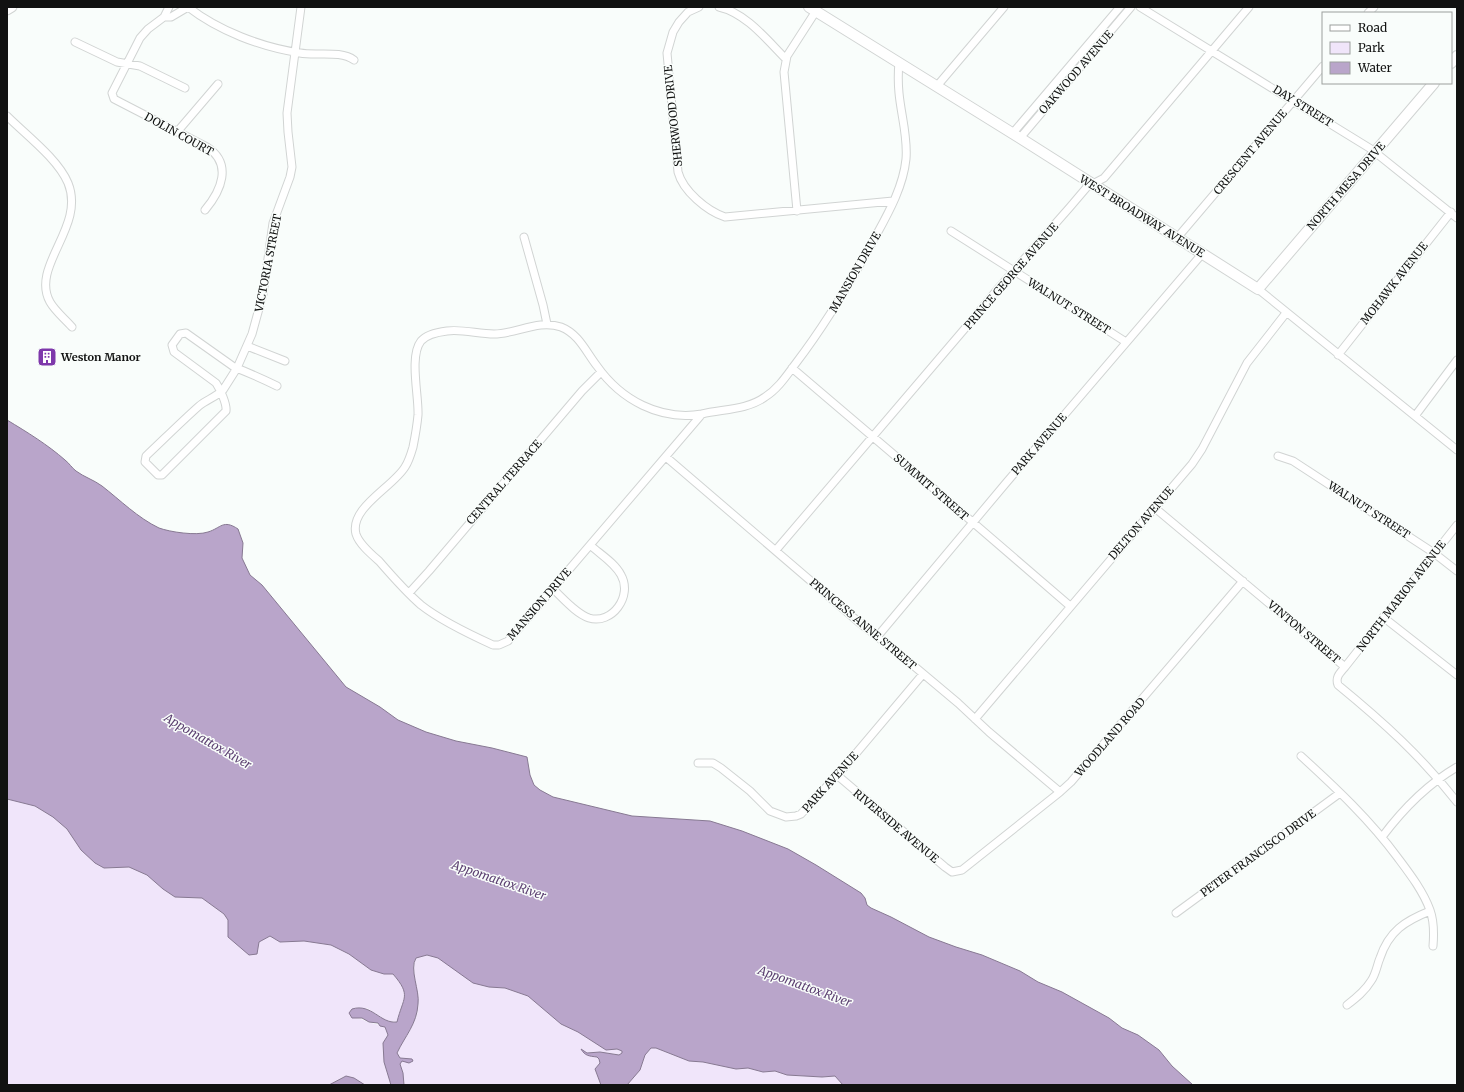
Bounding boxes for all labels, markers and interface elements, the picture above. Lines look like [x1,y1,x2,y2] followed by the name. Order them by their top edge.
[1322,12,1452,84] legend
[1358,20,1387,35] text: Road
[1036,27,1116,117] street label: OAKWOOD AVENUE
[1358,40,1385,55] text: Park
[1357,60,1393,75] text: Water
[661,65,685,167] street label: SHERWOOD DRIVE
[1270,82,1336,130] street label: DAY STREET
[1210,107,1290,197] street label: CRESCENT AVENUE
[142,109,216,159] street label: DOLIN COURT
[1304,139,1388,233] street label: NORTH MESA DRIVE
[1076,171,1207,260] street label: WEST BROADWAY AVENUE
[251,213,284,314] street label: VICTORIA STREET
[961,220,1061,332] street label: PRINCE GEORGE AVENUE
[826,229,884,315] street label: MANSION DRIVE
[1357,239,1431,327] street label: MOHAWK AVENUE
[1024,274,1113,337] street label: WALNUT STREET
[36,346,58,368] building icon: Weston Manor
[60,350,141,364] place label: Weston Manor
[1008,410,1070,478] street label: PARK AVENUE
[463,437,545,527] street label: CENTRAL TERRACE
[891,451,971,523] street label: SUMMIT STREET
[1324,478,1413,542] street label: WALNUT STREET
[1105,483,1177,563] street label: DELTON AVENUE
[1353,538,1449,654] street label: NORTH MARION AVENUE
[504,565,574,643] street label: MANSION DRIVE
[807,575,919,673] street label: PRINCESS ANNE STREET
[1264,597,1343,667] street label: VINTON STREET
[1071,694,1148,780] street label: WOODLAND ROAD
[161,709,255,773] water label: Appomattox River
[799,749,861,815] street label: PARK AVENUE
[850,786,942,866] street label: RIVERSIDE AVENUE
[1197,806,1319,900] street label: PETER FRANCISCO DRIVE
[449,857,549,903] water label: Appomattox River
[755,962,855,1010] water label: Appomattox River

